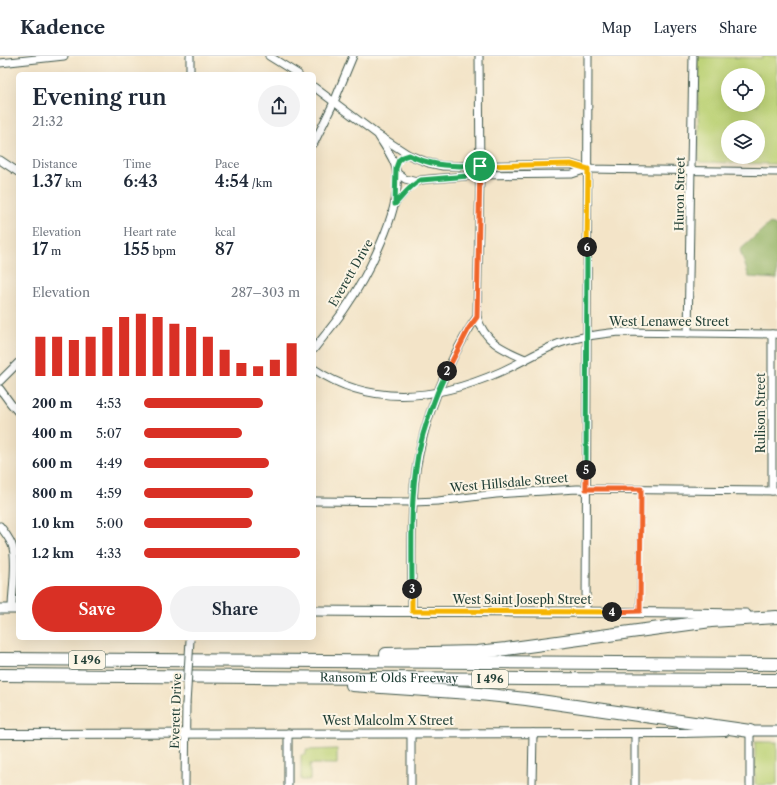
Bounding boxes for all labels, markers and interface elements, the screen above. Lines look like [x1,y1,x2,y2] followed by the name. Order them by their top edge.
[20,16,105,39] text: Kadence
[601,19,631,37] text: Map
[653,19,697,37] text: Layers
[719,19,757,37] text: Share
[721,68,765,164] map controls
[721,68,765,112] button: locate
[32,84,167,111] text: Evening run
[258,85,300,127] button: share
[32,113,63,129] text: 21:32
[721,120,765,164] button: layers
[463,149,497,183] pin
[469,155,491,177] icon: arrive
[671,156,688,231] street label: Huron Street
[32,157,78,171] text: Distance
[123,157,151,171] text: Time
[215,157,240,171] text: Pace
[32,171,62,191] text: 1.37
[123,171,158,191] text: 6:43
[215,171,249,191] text: 4:54
[62,176,82,190] text: km
[249,176,272,190] text: /km
[32,225,81,239] text: Elevation
[123,225,176,239] text: Heart rate
[215,225,235,239] text: kcal
[325,236,376,309] street label: Everett Drive
[577,237,597,257] pin: 6
[32,239,48,259] text: 17
[123,239,149,259] text: 155
[215,239,234,259] text: 87
[584,240,590,254] text: 6
[48,244,61,258] text: m
[149,244,176,258] text: bpm
[32,284,90,300] text: Elevation
[231,284,300,300] text: 287–303 m
[608,314,730,329] street label: West Lenawee Street
[437,361,457,381] pin: 2
[444,364,450,378] text: 2
[753,372,768,453] street label: Rulison Street
[32,395,72,411] text: 200 m
[96,395,121,411] text: 4:53
[32,425,72,441] text: 400 m
[96,425,121,441] text: 5:07
[32,455,73,471] text: 600 m
[96,455,122,471] text: 4:49
[576,460,596,480] pin: 5
[583,463,589,477] text: 5
[448,470,570,495] street label: West Hillsdale Street
[32,485,73,501] text: 800 m
[96,485,122,501] text: 4:59
[32,515,74,531] text: 1.0 km
[96,515,123,531] text: 5:00
[32,545,74,561] text: 1.2 km
[96,545,121,561] text: 4:33
[402,579,422,599] pin: 3
[409,582,415,596] text: 3
[32,586,162,632] button: Save
[170,586,300,632] button: Share
[451,592,592,607] street label: West Saint Joseph Street
[602,602,622,622] pin: 4
[609,605,615,619] text: 4
[69,651,105,669] road number: I 496
[320,669,459,685] street label: Ransom E Olds Freeway
[472,670,508,688] road number: I 496
[167,673,184,749] street label: Everett Drive
[321,713,454,728] street label: West Malcolm X Street

